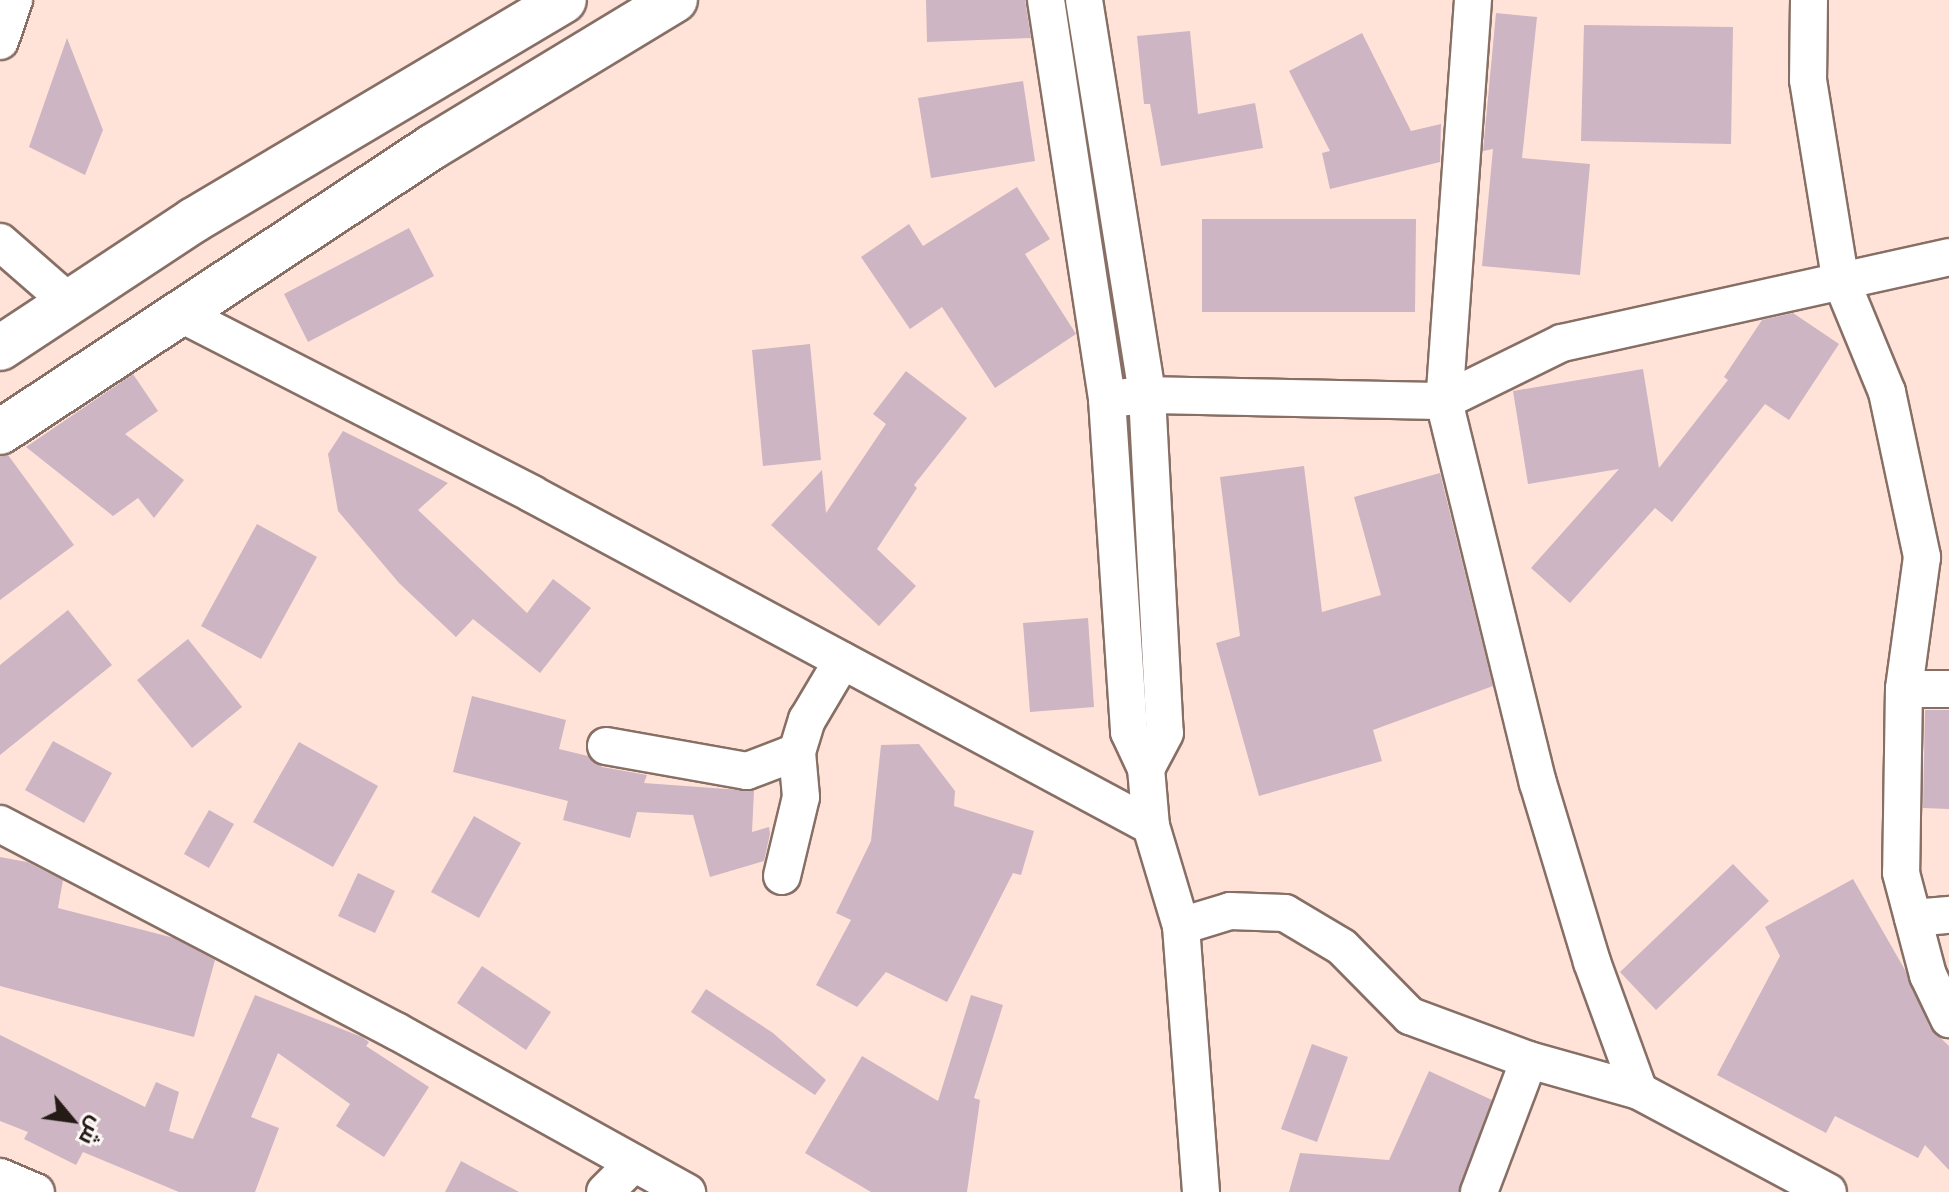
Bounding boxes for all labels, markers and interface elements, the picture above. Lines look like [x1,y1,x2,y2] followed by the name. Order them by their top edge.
[32,1080,112,1160] north arrow
[75,1113,111,1150] text: ش

